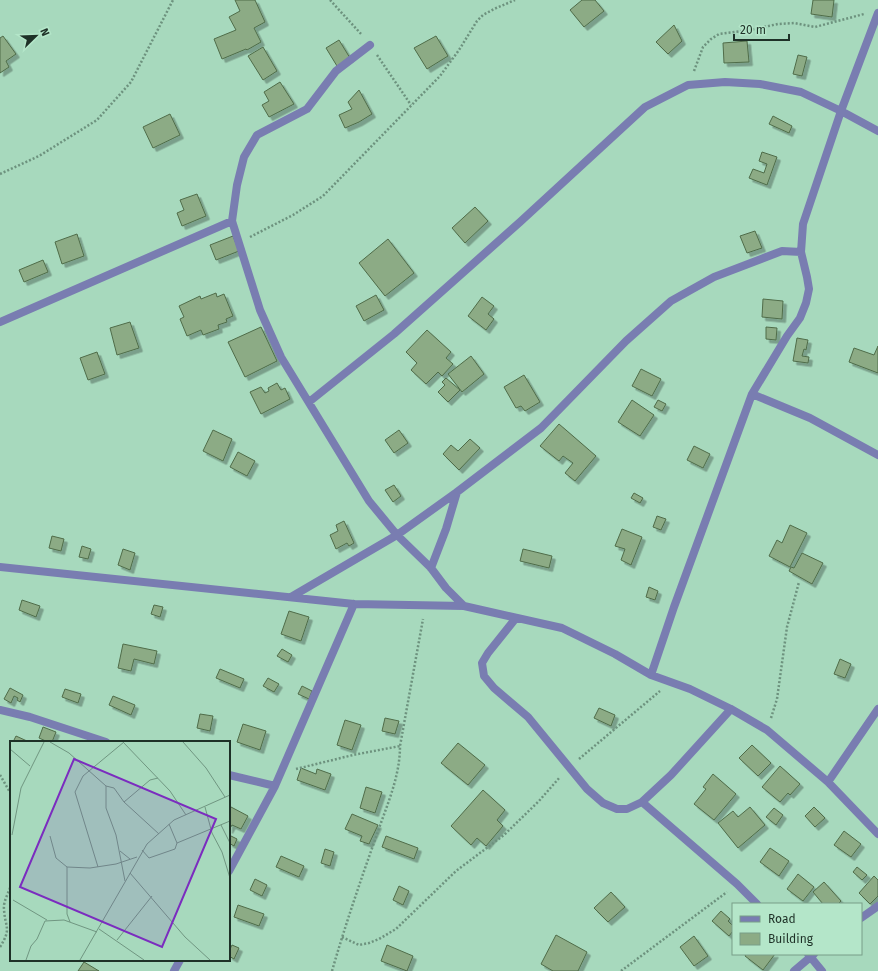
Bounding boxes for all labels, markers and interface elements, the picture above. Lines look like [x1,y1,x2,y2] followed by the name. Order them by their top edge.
[16,16,56,56] north arrow
[734,16,789,42] scale bar
[740,23,766,37] text: 20 m
[37,26,52,38] text: N
[10,741,230,961] inset map
[732,903,862,955] legend
[768,912,796,926] text: Road
[768,932,814,946] text: Building

